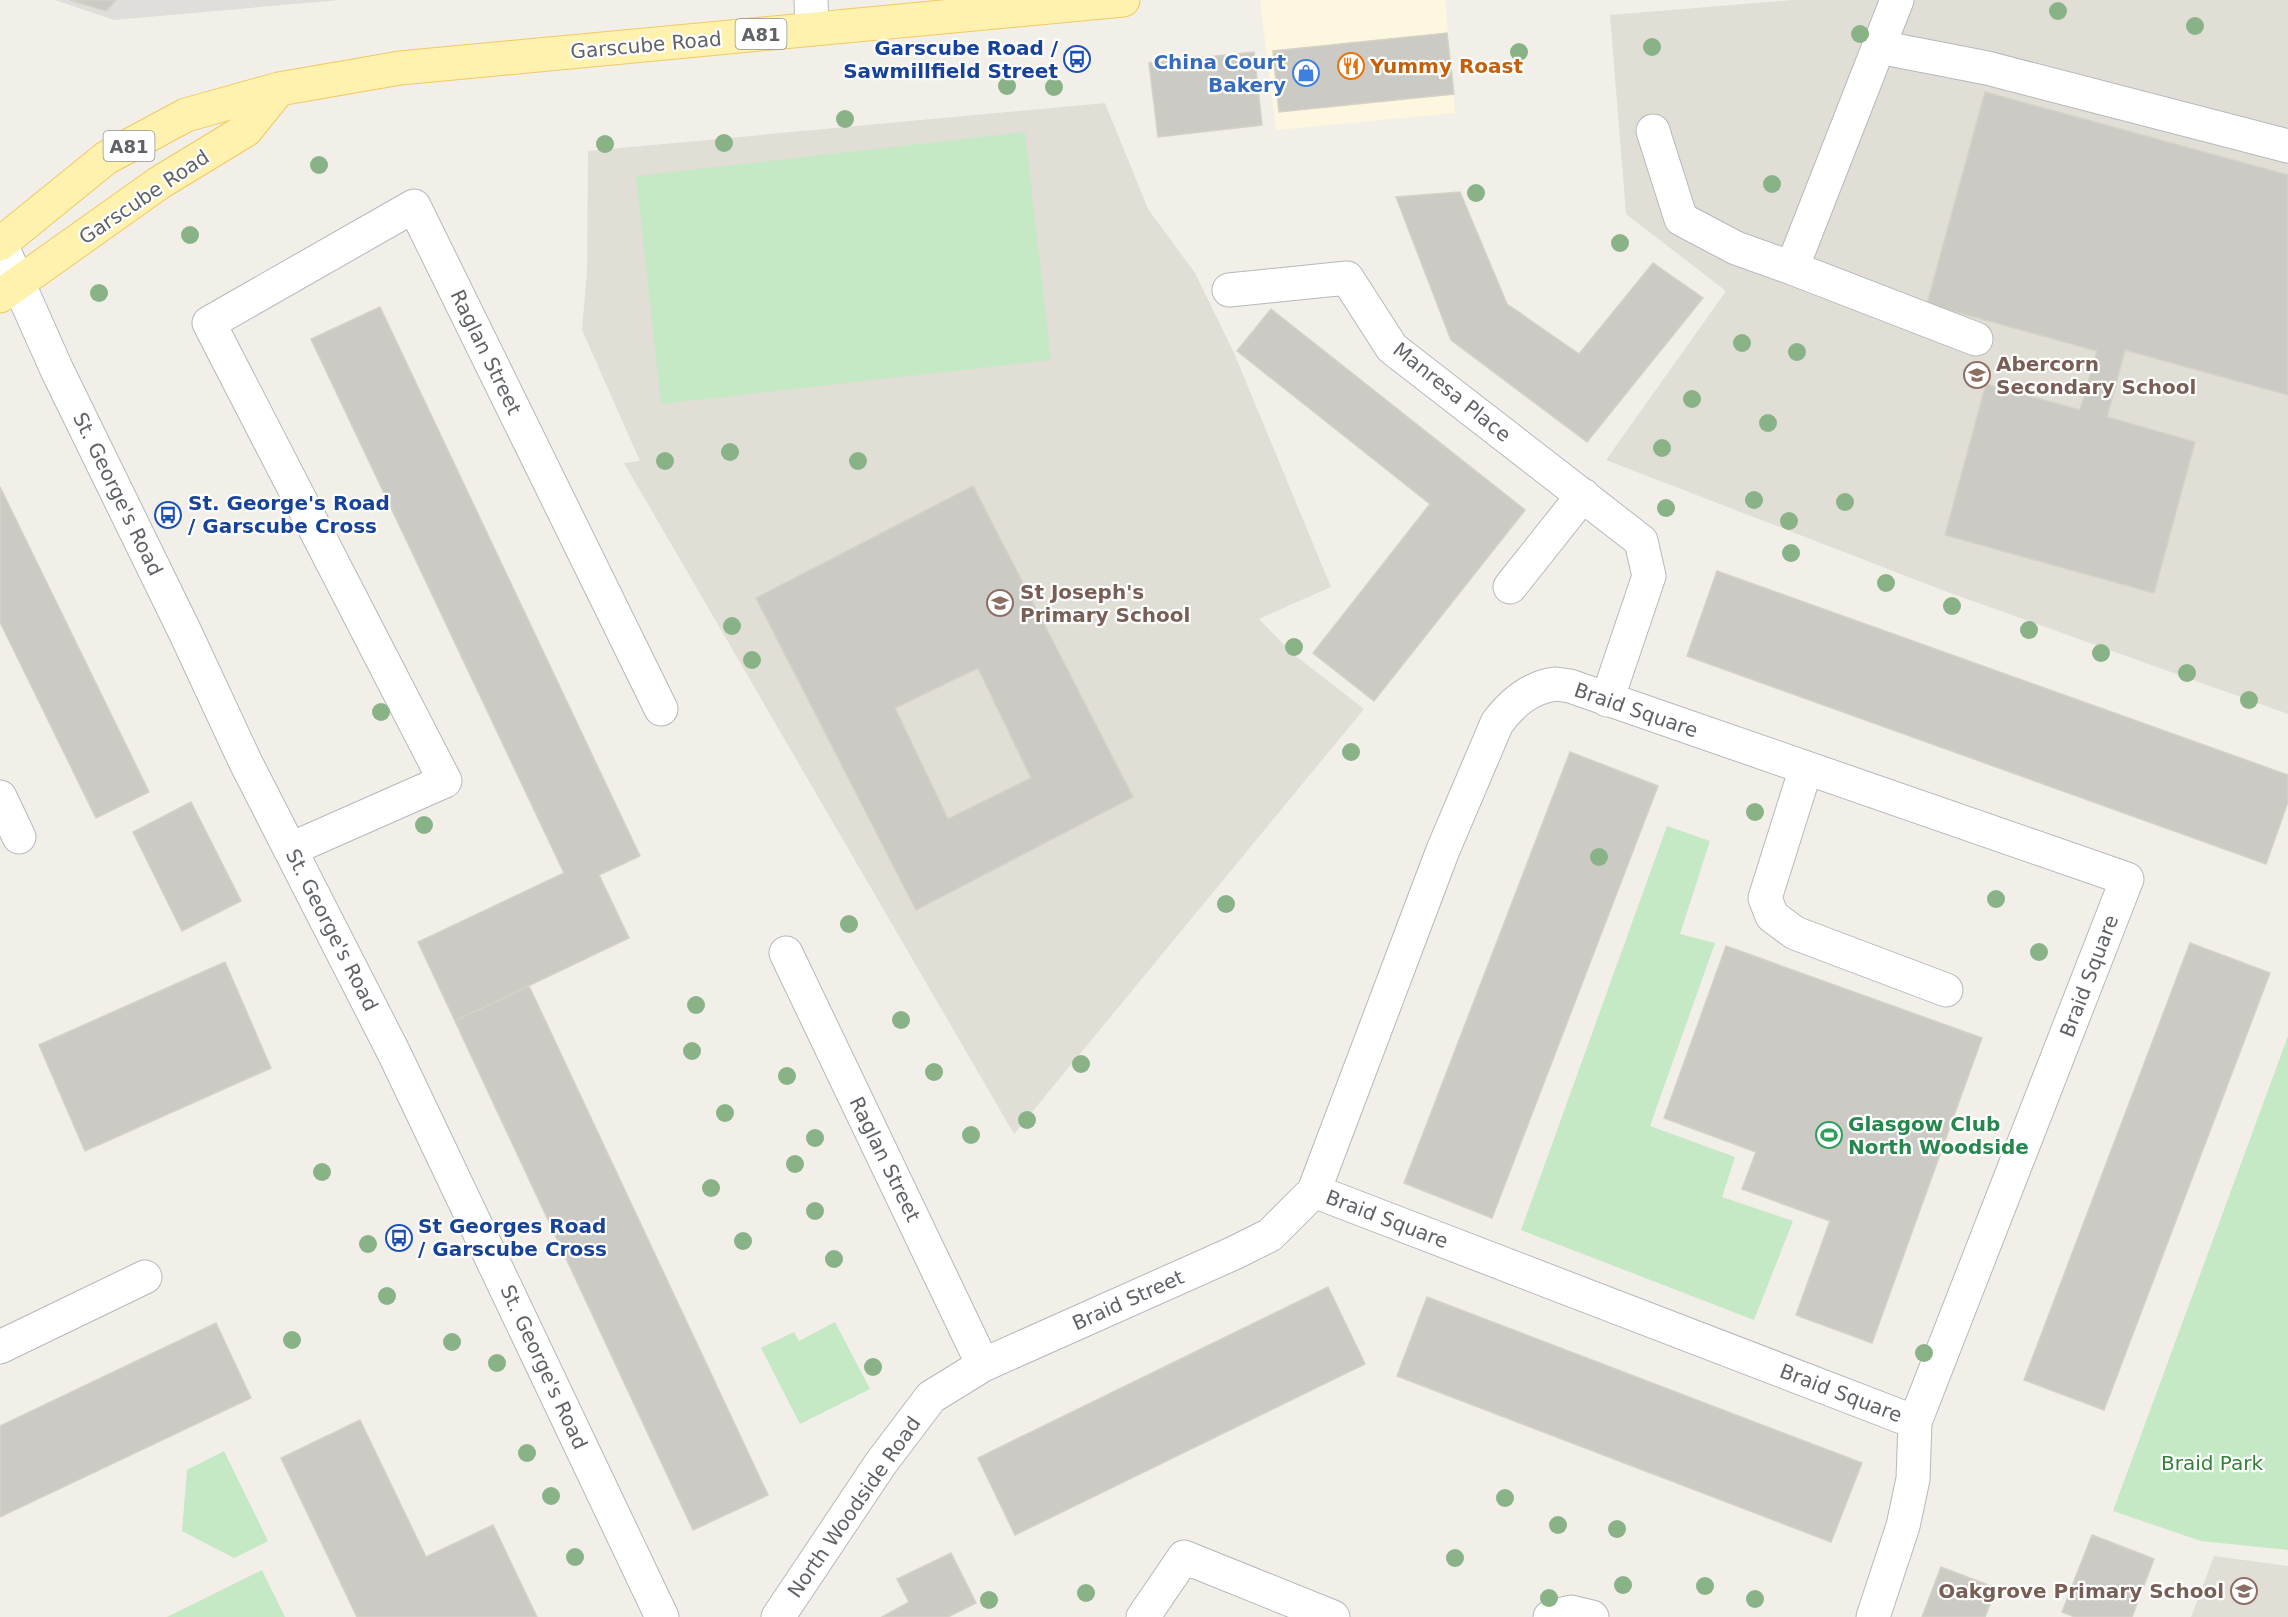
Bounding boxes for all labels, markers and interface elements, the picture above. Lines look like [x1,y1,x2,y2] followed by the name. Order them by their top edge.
[736,19,786,49] road number: A81
[569,26,723,64] street label: Garscube Road
[843,36,1059,83] place label: Garscube Road / Sawmillfield Street
[1062,44,1092,74] bus stop icon: Garscube Road / Sawmillfield Street
[1153,50,1286,97] place label: China Court Bakery
[1336,51,1366,81] restaurant icon: Yummy Roast
[1369,54,1523,78] place label: Yummy Roast
[1291,58,1321,88] shop icon: China Court Bakery
[104,131,154,161] road number: A81
[74,145,214,249] street label: Garscube Road
[445,286,527,419] street label: Raglan Street
[1388,337,1516,447] street label: Manresa Place
[1996,352,2196,399] place label: Abercorn Secondary School
[1962,360,1992,390] school or university icon: Abercorn Secondary School
[68,408,168,580] street label: St. George's Road
[188,491,390,538] place label: St. George's Road / Garscube Cross
[153,500,183,530] bus stop icon: St. George's Road / Garscube Cross
[1020,580,1190,627] place label: St Joseph's Primary School
[985,588,1015,618] school or university icon: St Joseph's Primary School
[1571,678,1701,742] street label: Braid Square
[281,845,383,1015] street label: St. George's Road
[2055,911,2123,1041] street label: Braid Square
[844,1093,926,1226] street label: Raglan Street
[1848,1112,2029,1159] place label: Glasgow Club North Woodside
[1814,1120,1844,1150] sports icon: Glasgow Club North Woodside
[1322,1185,1452,1253] street label: Braid Square
[418,1214,607,1261] place label: St Georges Road / Garscube Cross
[384,1223,414,1253] bus stop icon: St Georges Road / Garscube Cross
[1068,1265,1188,1335] street label: Braid Street
[495,1281,593,1453] street label: St. George's Road
[1776,1359,1906,1427] street label: Braid Square
[782,1412,926,1602] street label: North Woodside Road
[2161,1451,2263,1475] park label: Braid Park
[2229,1576,2259,1606] school or university icon: Oakgrove Primary School
[1938,1579,2224,1603] place label: Oakgrove Primary School

